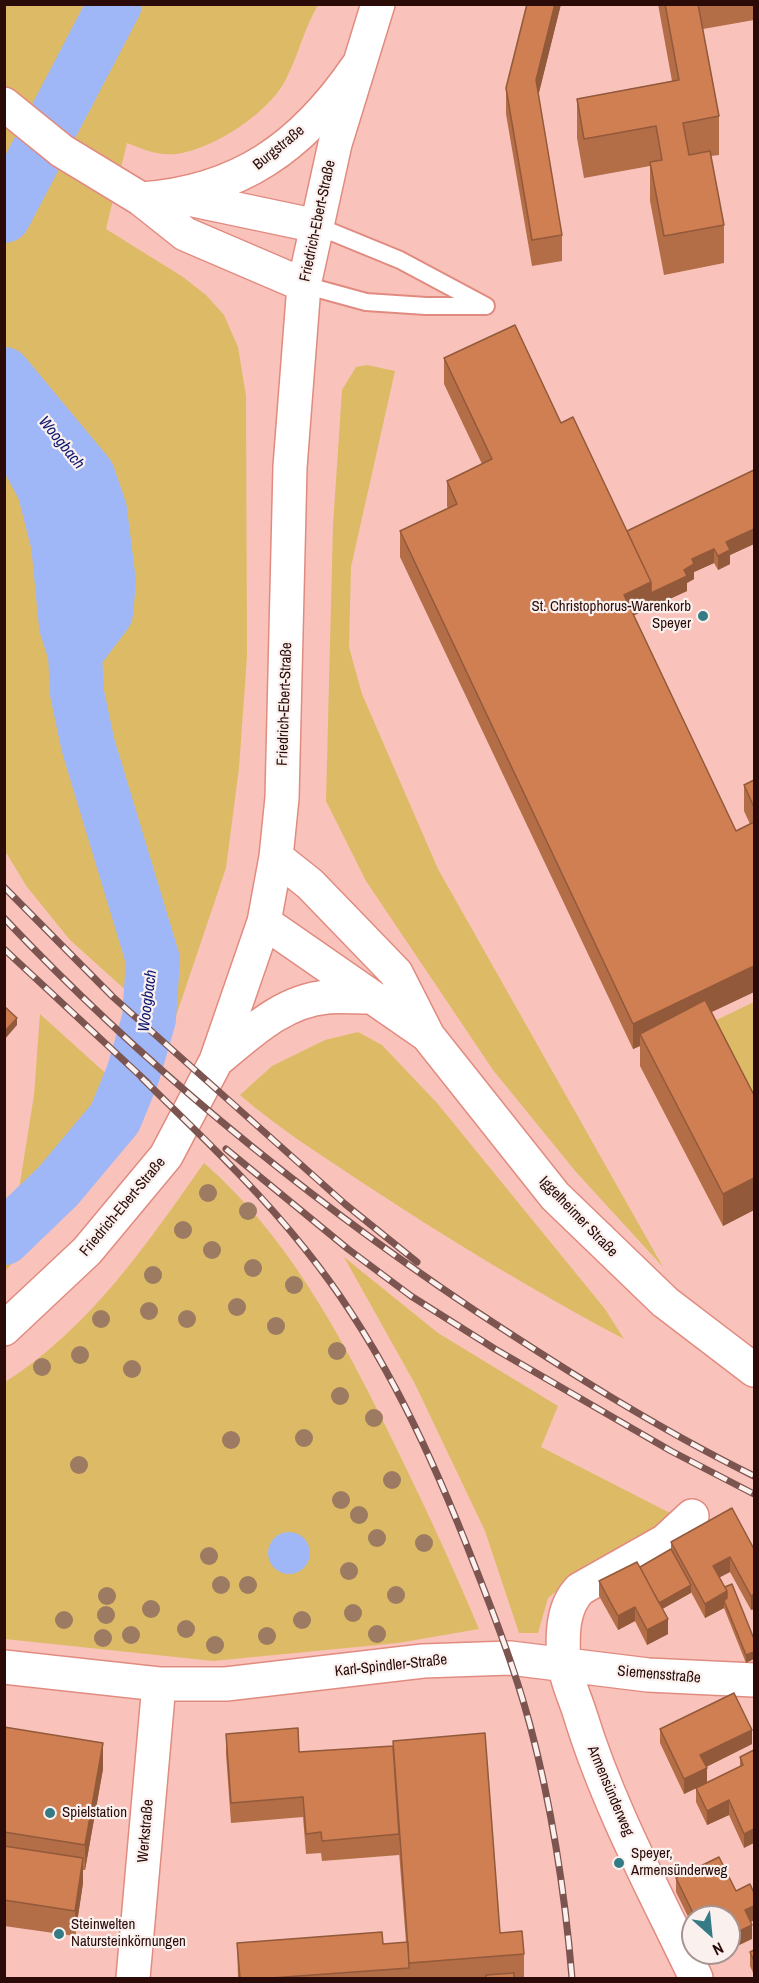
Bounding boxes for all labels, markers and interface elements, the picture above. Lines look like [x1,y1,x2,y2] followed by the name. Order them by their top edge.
[250,122,308,174] street label: Burgstraße
[296,159,340,283] street label: Friedrich-Ebert-Straße
[34,413,88,473] water label: Woogbach
[531,598,691,633] place label: St. Christophorus-Warenkorb Speyer
[696,609,710,623] marker: St. Christophorus-Warenkorb Speyer
[274,642,296,766] street label: Friedrich-Ebert-Straße
[135,969,161,1033] water label: Woogbach
[76,1154,170,1260] street label: Friedrich-Ebert-Straße
[535,1173,621,1261] street label: Iggelheimer Straße
[334,1651,448,1681] street label: Karl-Spindler-Straße
[617,1662,701,1688] street label: Siemensstraße
[583,1743,637,1839] street label: Armensünderweg
[134,1799,158,1863] street label: Werkstraße
[62,1804,127,1822] place label: Spielstation
[43,1806,57,1820] marker: Spielstation
[631,1845,727,1880] place label: Speyer, Armensünderweg
[612,1856,626,1870] marker: Speyer, Armensünderweg
[681,1905,741,1965] north arrow
[71,1916,186,1951] place label: Steinwelten Natursteinkörnungen
[52,1927,66,1941] marker: Steinwelten Natursteinkörnungen
[709,1937,727,1961] text: N

